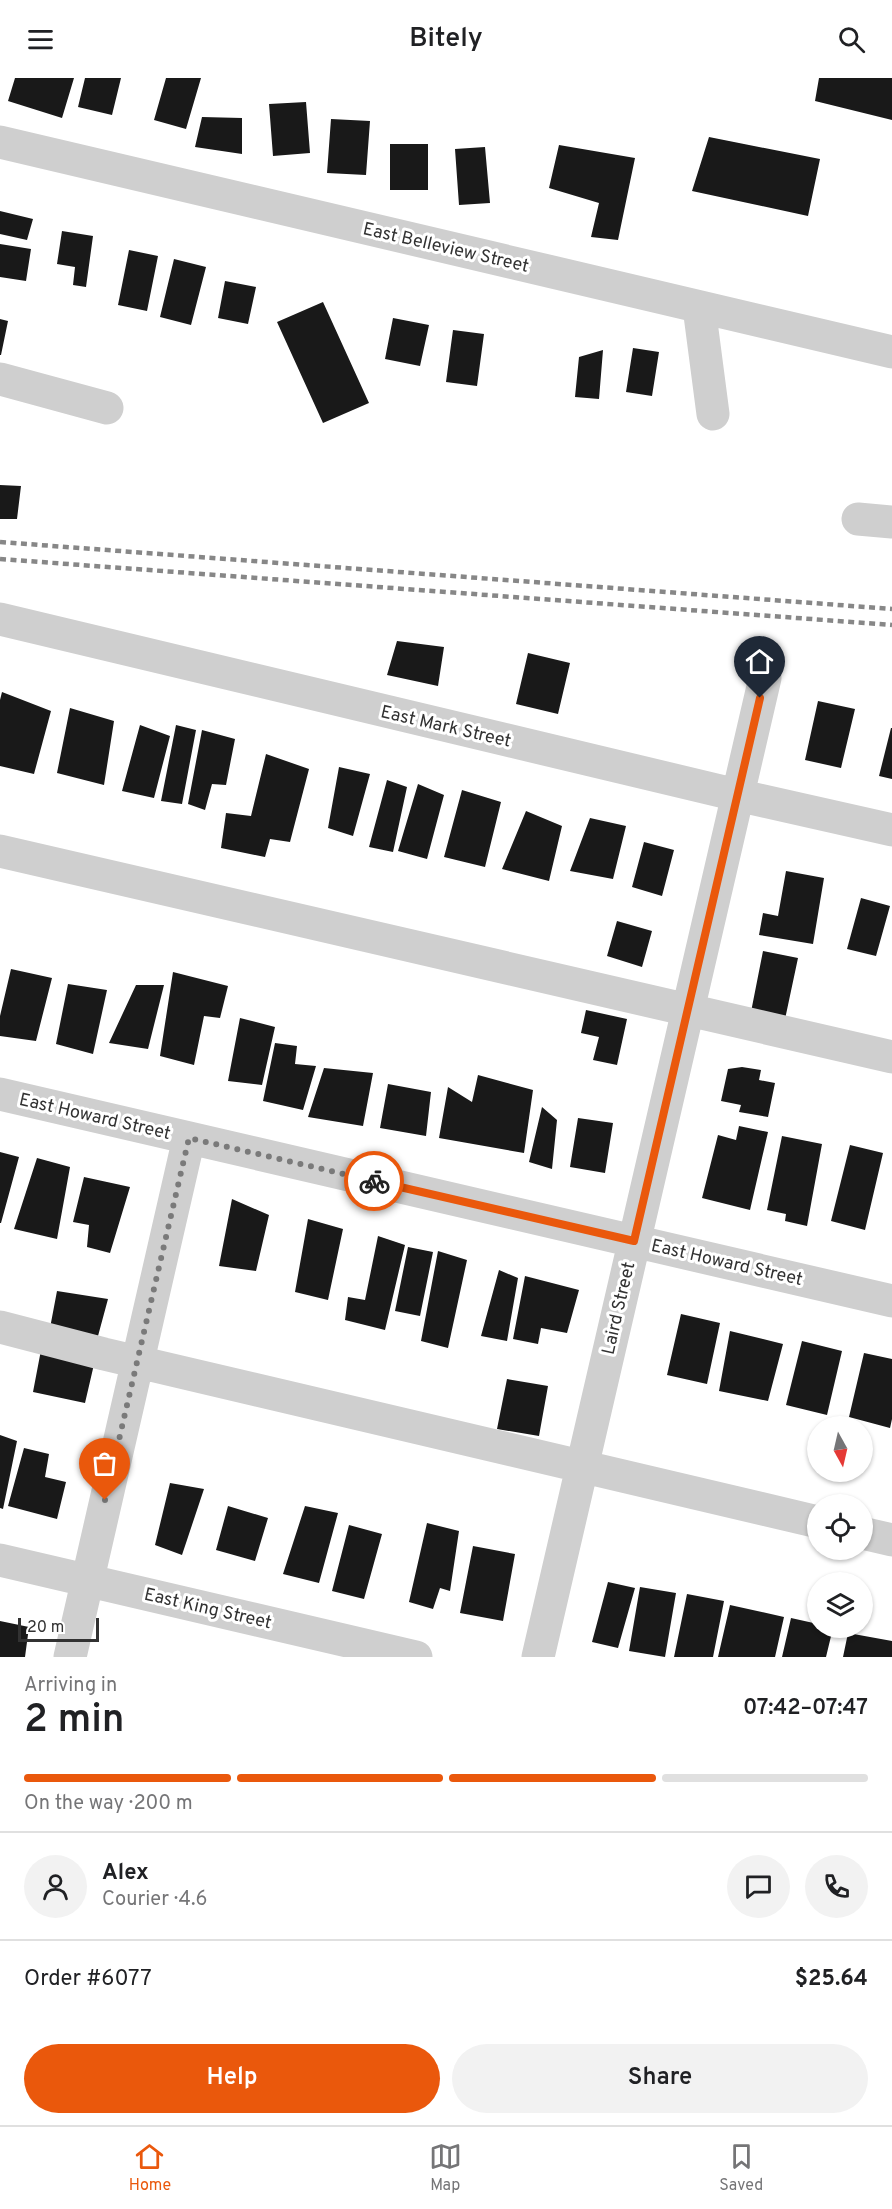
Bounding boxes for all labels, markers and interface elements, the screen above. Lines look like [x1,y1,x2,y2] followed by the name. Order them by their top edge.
[409,22,483,56] text: Bitely
[24,23,57,56] icon: menu
[835,23,868,56] icon: search
[360,218,531,279] street label: East Belleview Street
[734,636,785,698] pin
[743,645,776,678] icon: home
[378,701,513,754] street label: East Mark Street
[17,1089,173,1146] street label: East Howard Street
[344,1151,404,1211] courier
[358,1165,391,1198] icon: bike
[649,1235,805,1292] street label: East Howard Street
[598,1260,641,1357] street label: Laird Street
[807,1416,873,1482] north arrow
[807,1416,873,1638] map controls
[79,1438,130,1500] pin
[88,1447,121,1480] icon: bag
[807,1494,873,1560] button: locate
[807,1572,873,1638] button: layers
[142,1584,274,1635] street label: East King Street
[18,1615,99,1642] scale bar
[27,1618,64,1638] text: 20 m
[24,1673,117,1699] text: Arriving in
[743,1695,868,1722] text: 07:42–07:47
[24,1697,125,1746] text: 2 min
[24,1791,193,1817] text: On the way · 200 m
[24,1855,87,1918] button: person
[727,1855,790,1918] button: chat
[805,1855,868,1918] button: phone
[102,1860,149,1887] text: Alex
[102,1887,207,1913] text: Courier · 4.6
[24,1966,152,1993] text: Order #6077
[795,1966,868,1993] text: $25.64
[24,2044,440,2113] button: Help
[452,2044,868,2113] button: Share
[129,2140,171,2196] tab: Home
[429,2140,462,2196] tab: Map
[719,2140,763,2196] tab: Saved

